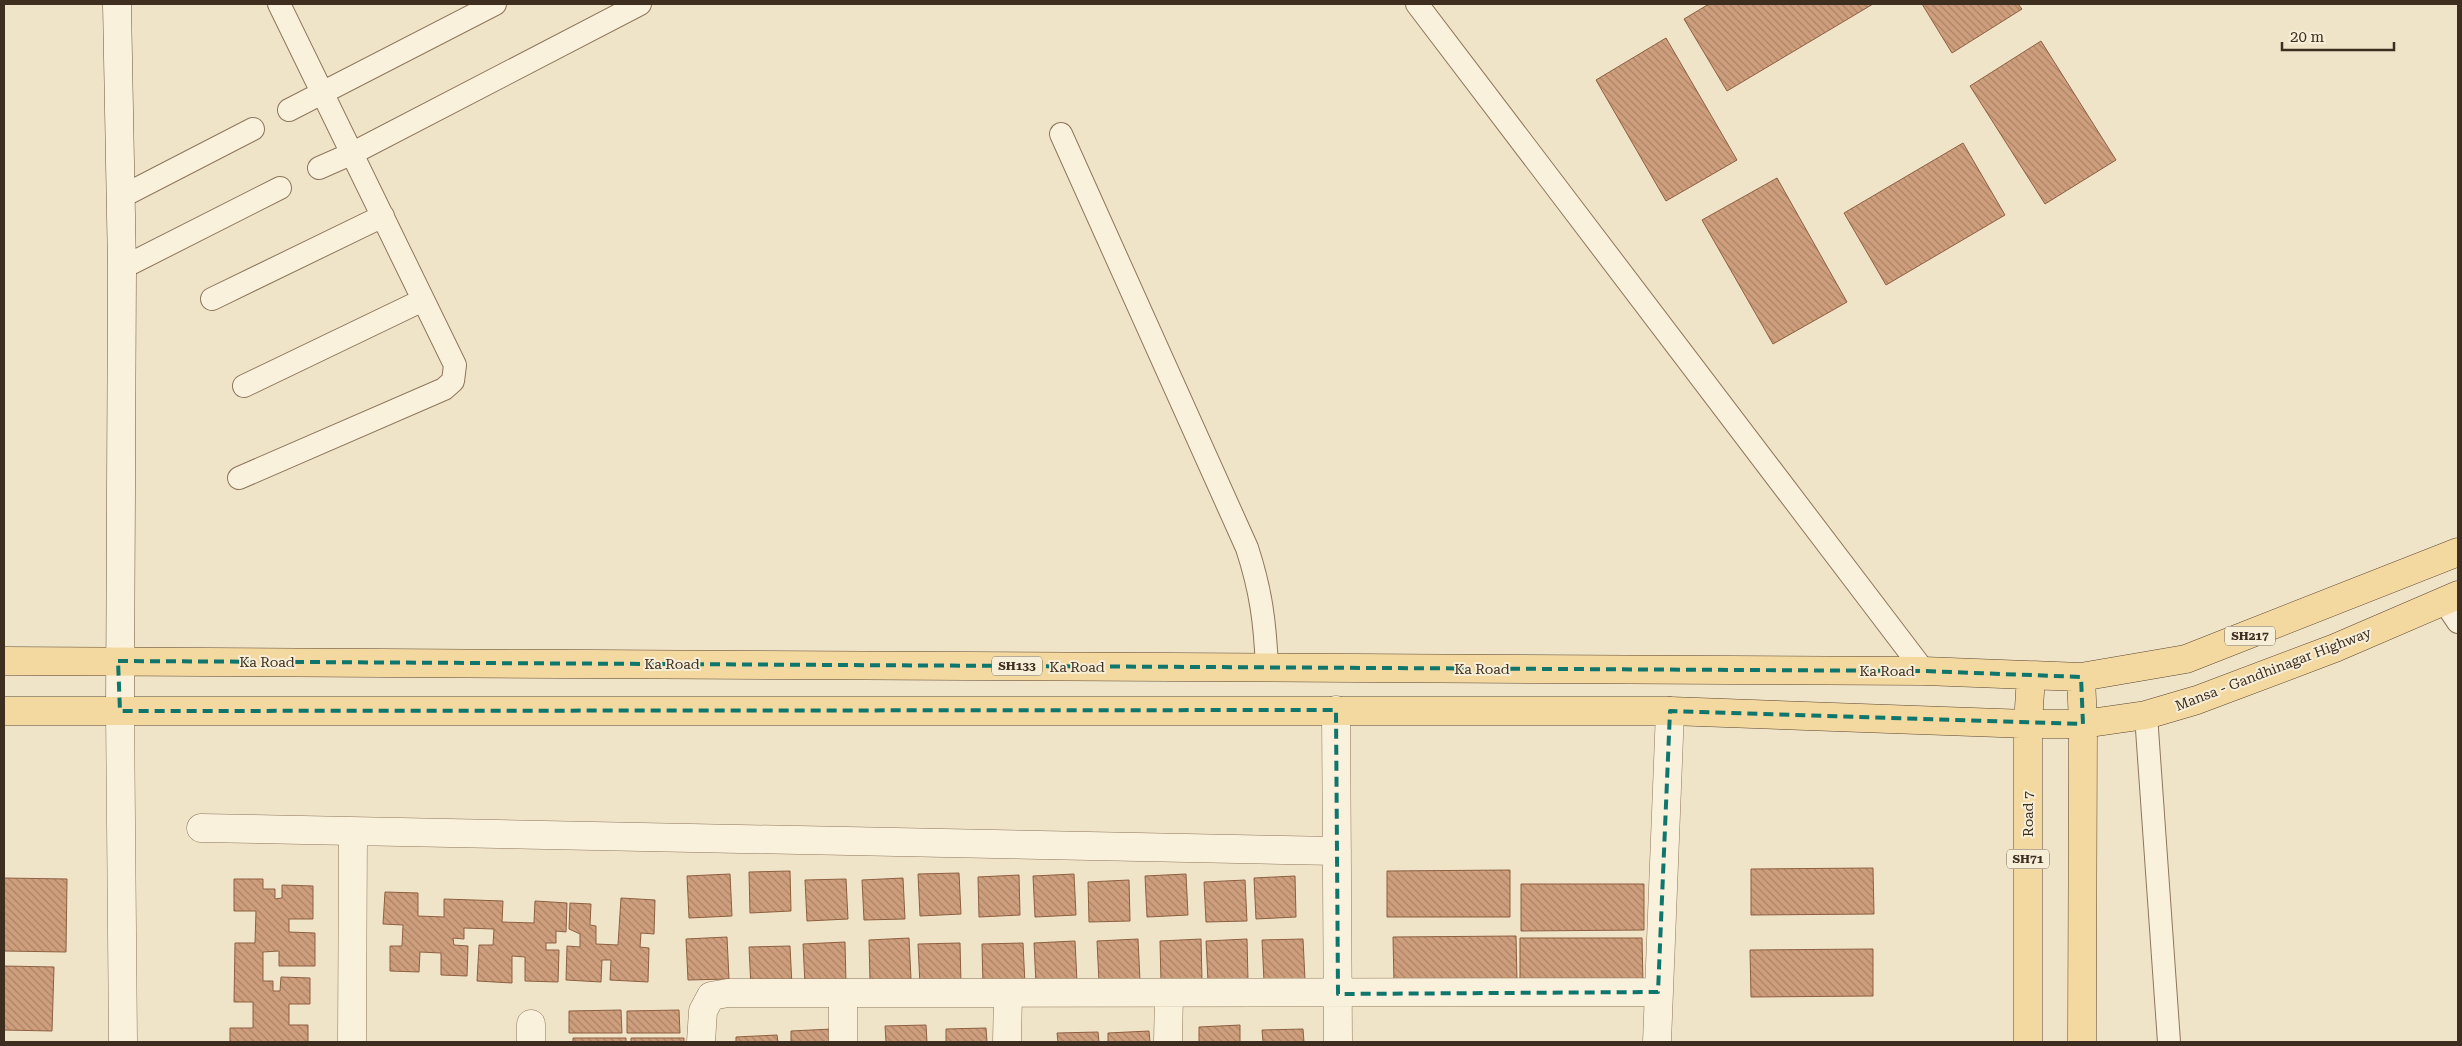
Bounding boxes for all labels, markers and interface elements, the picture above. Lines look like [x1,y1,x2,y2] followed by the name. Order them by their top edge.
[2282,20,2394,52] scale bar
[2290,28,2325,46] text: 20 m
[2173,624,2374,714] street label: Mansa - Gandhinagar Highway
[2225,626,2275,646] road number: SH217
[239,654,295,670] street label: Ka Road
[644,656,700,672] street label: Ka Road
[992,656,1042,676] road number: SH133
[1049,659,1105,675] street label: Ka Road
[1454,661,1510,677] street label: Ka Road
[1859,663,1915,679] street label: Ka Road
[2020,791,2036,837] street label: Road 7
[2007,850,2049,869] road number: SH71

